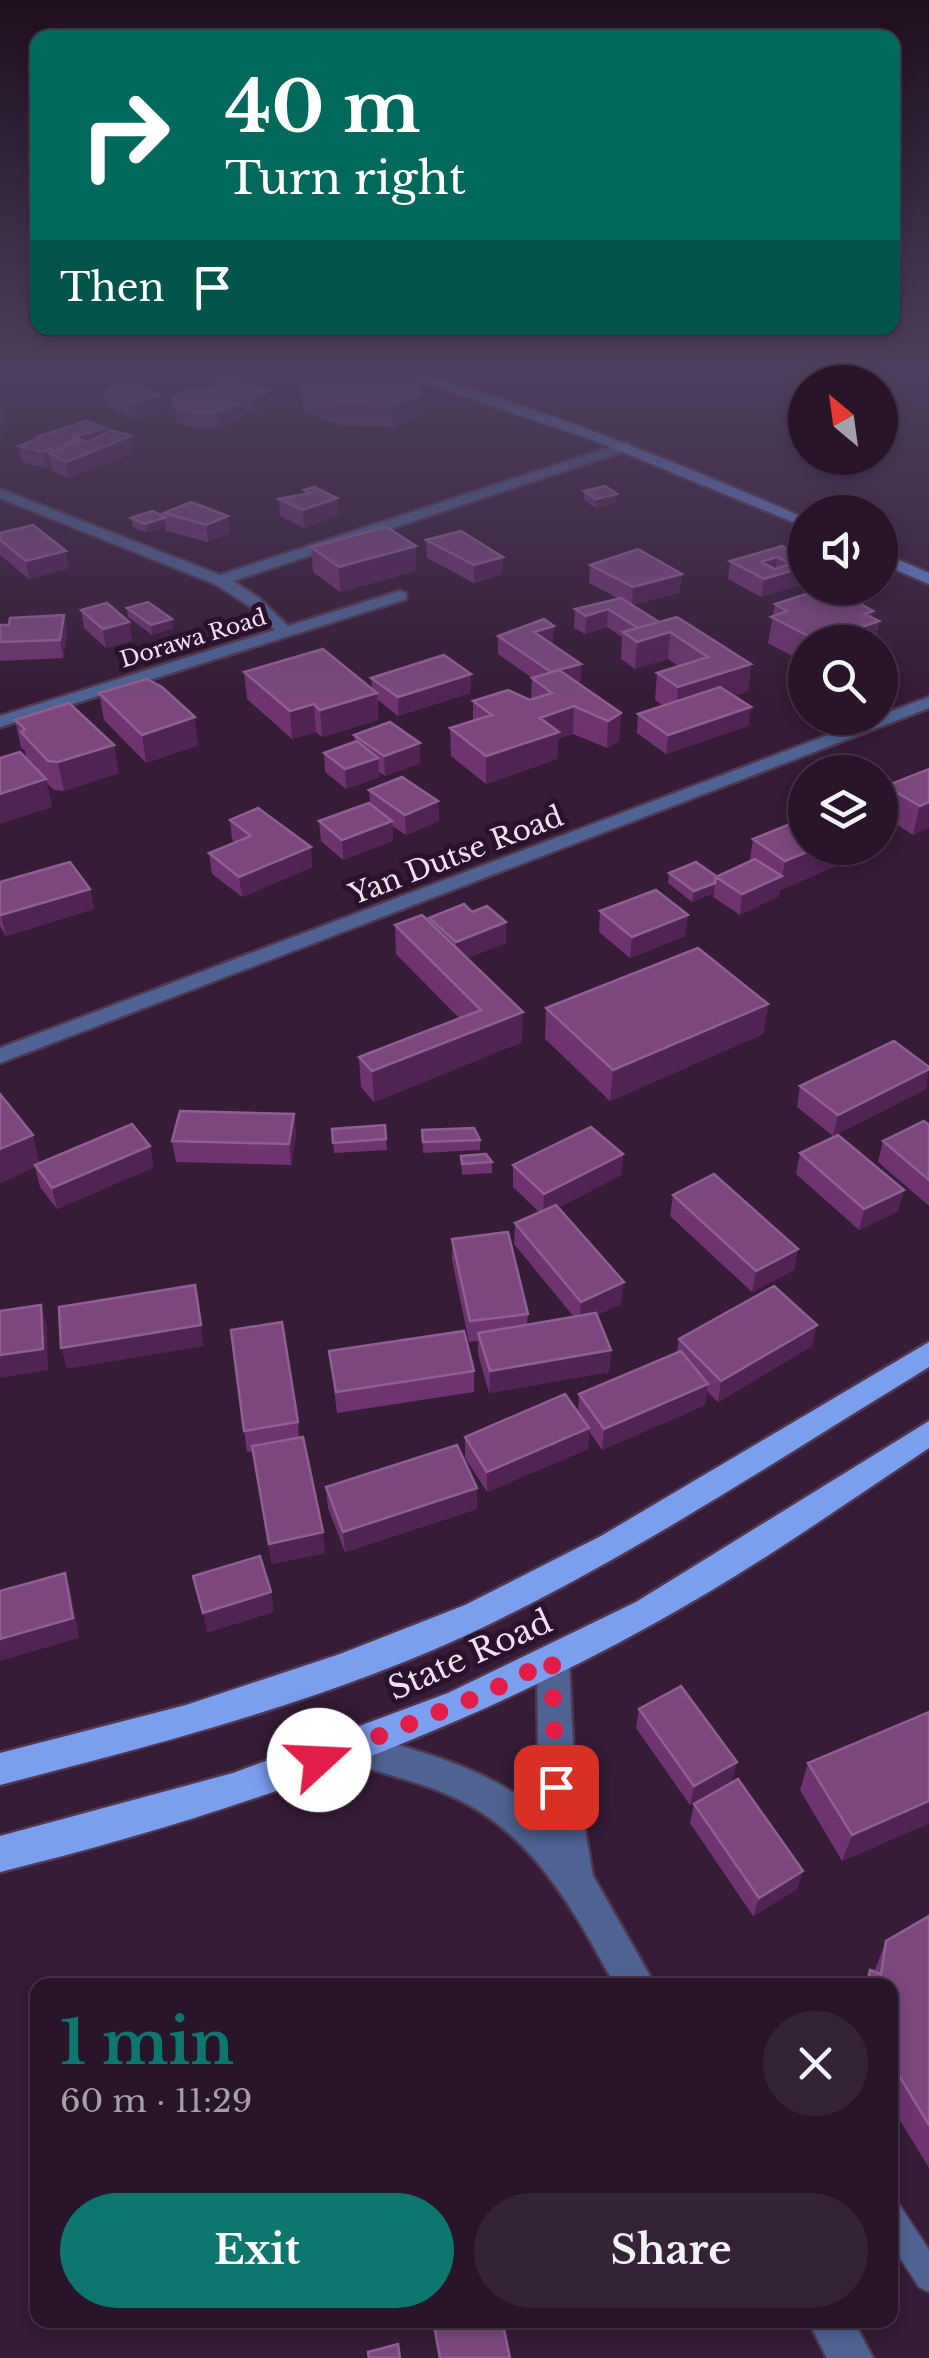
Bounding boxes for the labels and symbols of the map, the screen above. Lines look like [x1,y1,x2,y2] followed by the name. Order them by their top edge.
[788,365,898,475] north arrow
[117,603,270,674] street label: Dorawa Road
[343,799,568,913] street label: Yan Dutse Road
[382,1601,558,1709] street label: State Road
[267,1708,371,1812] position arrow
[514,1745,599,1830] pin

